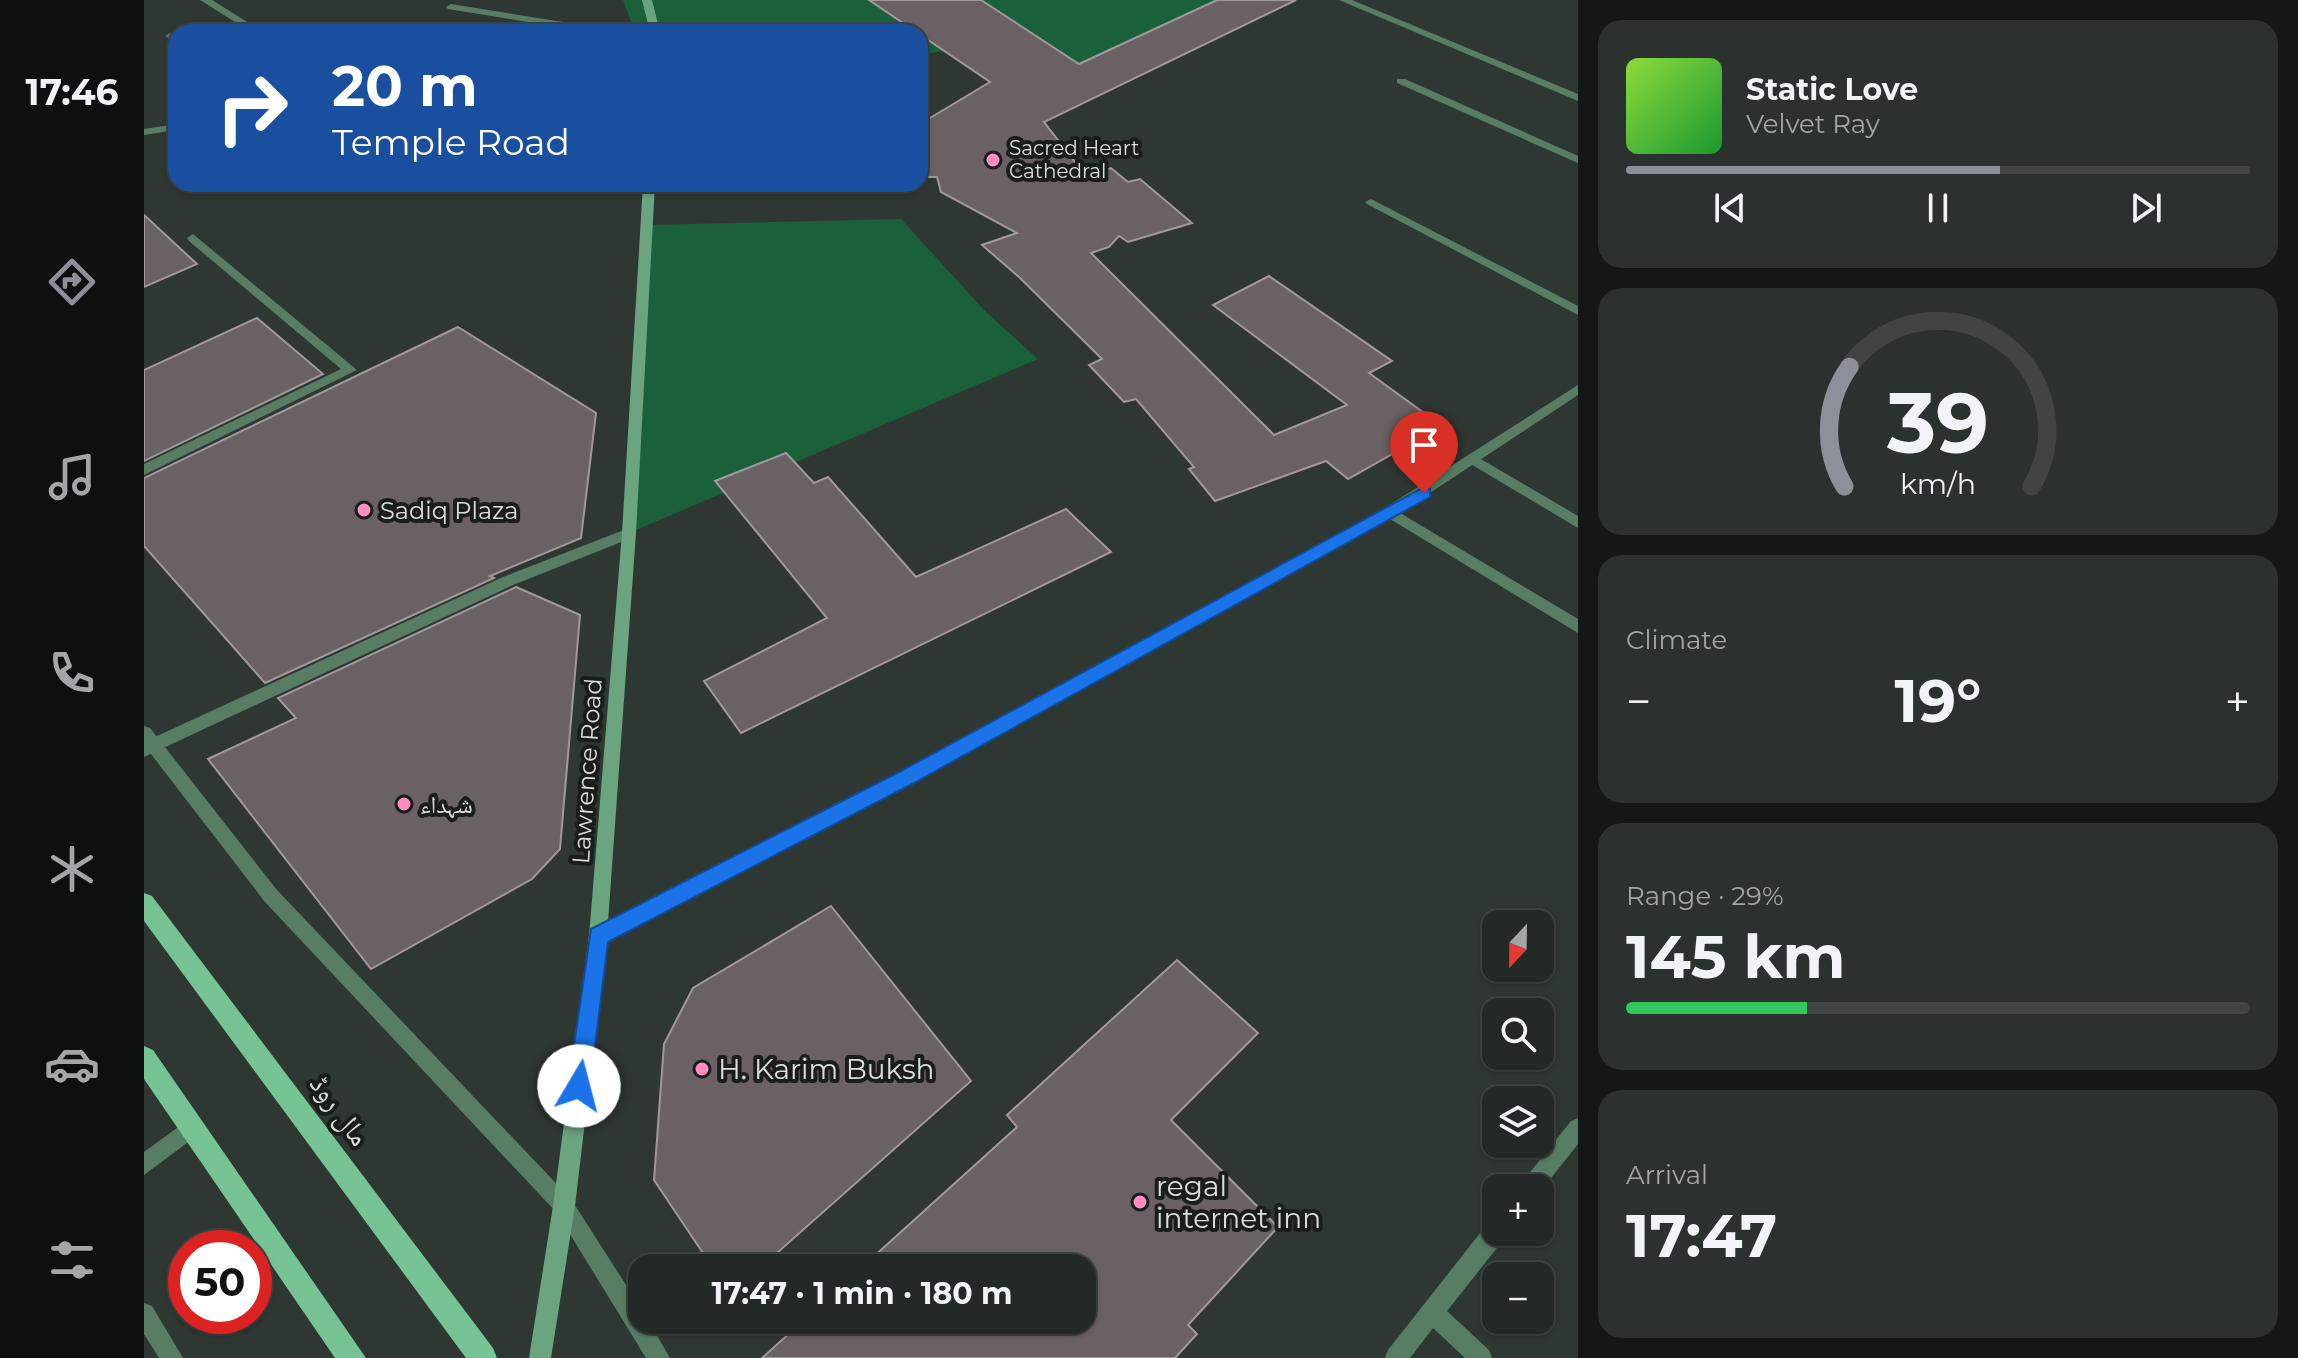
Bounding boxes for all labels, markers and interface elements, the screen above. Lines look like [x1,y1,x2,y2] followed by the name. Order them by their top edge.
[332,52,478,120] text: 20 m
[200,56,304,160] icon: right
[26,70,118,114] text: 17:46
[1746,71,1918,108] text: Static Love
[1746,108,1880,140] text: Velvet Ray
[332,120,570,164] text: Temple Road
[1009,136,1139,183] place label: Sacred Heart Cathedral
[984,151,1002,169] marker: Sacred Heart Cathedral
[1708,186,1752,230] icon: previous
[1916,186,1960,230] icon: pause
[2124,186,2168,230] icon: next
[44,254,100,310] icon: directions
[1886,372,1989,474] text: 39
[1390,411,1458,493] pin
[1402,423,1446,467] icon: arrive
[44,449,100,505] icon: music
[1900,467,1976,502] text: km/h
[380,496,518,525] place label: Sadiq Plaza
[355,501,373,519] marker: Sadiq Plaza
[1626,624,1727,656] text: Climate
[44,645,100,701] icon: phone
[1895,664,1981,737] text: 19°
[1626,674,1651,728] text: −
[2225,674,2250,728] text: +
[566,677,608,865] street label: Lawrence Road
[420,790,473,819] place label: شہداء
[395,795,413,813] marker: شہداء
[44,841,100,897] icon: climate
[1626,880,1783,912] text: Range · 29%
[1482,910,1554,982] north arrow
[1482,910,1554,1334] map controls
[1626,920,1846,993] text: 145 km
[1482,998,1554,1070] button: search
[44,1036,100,1092] icon: car
[537,1044,621,1128] position arrow
[718,1052,934,1086] place label: H. Karim Buksh
[693,1060,711,1078] marker: H. Karim Buksh
[303,1068,377,1152] street label: مال روڈ
[1482,1086,1554,1158] button: layers
[1626,1159,1708,1191] text: Arrival
[1156,1169,1321,1235] place label: regal internet inn
[1482,1174,1554,1246] button: +
[1131,1193,1149,1211] marker: regal internet inn
[1626,1199,1777,1272] text: 17:47
[168,1230,272,1334] speed limit sign: 50
[44,1232,100,1288] icon: filters
[1482,1262,1554,1334] button: −
[711,1275,1013,1312] text: 17:47 · 1 min · 180 m

